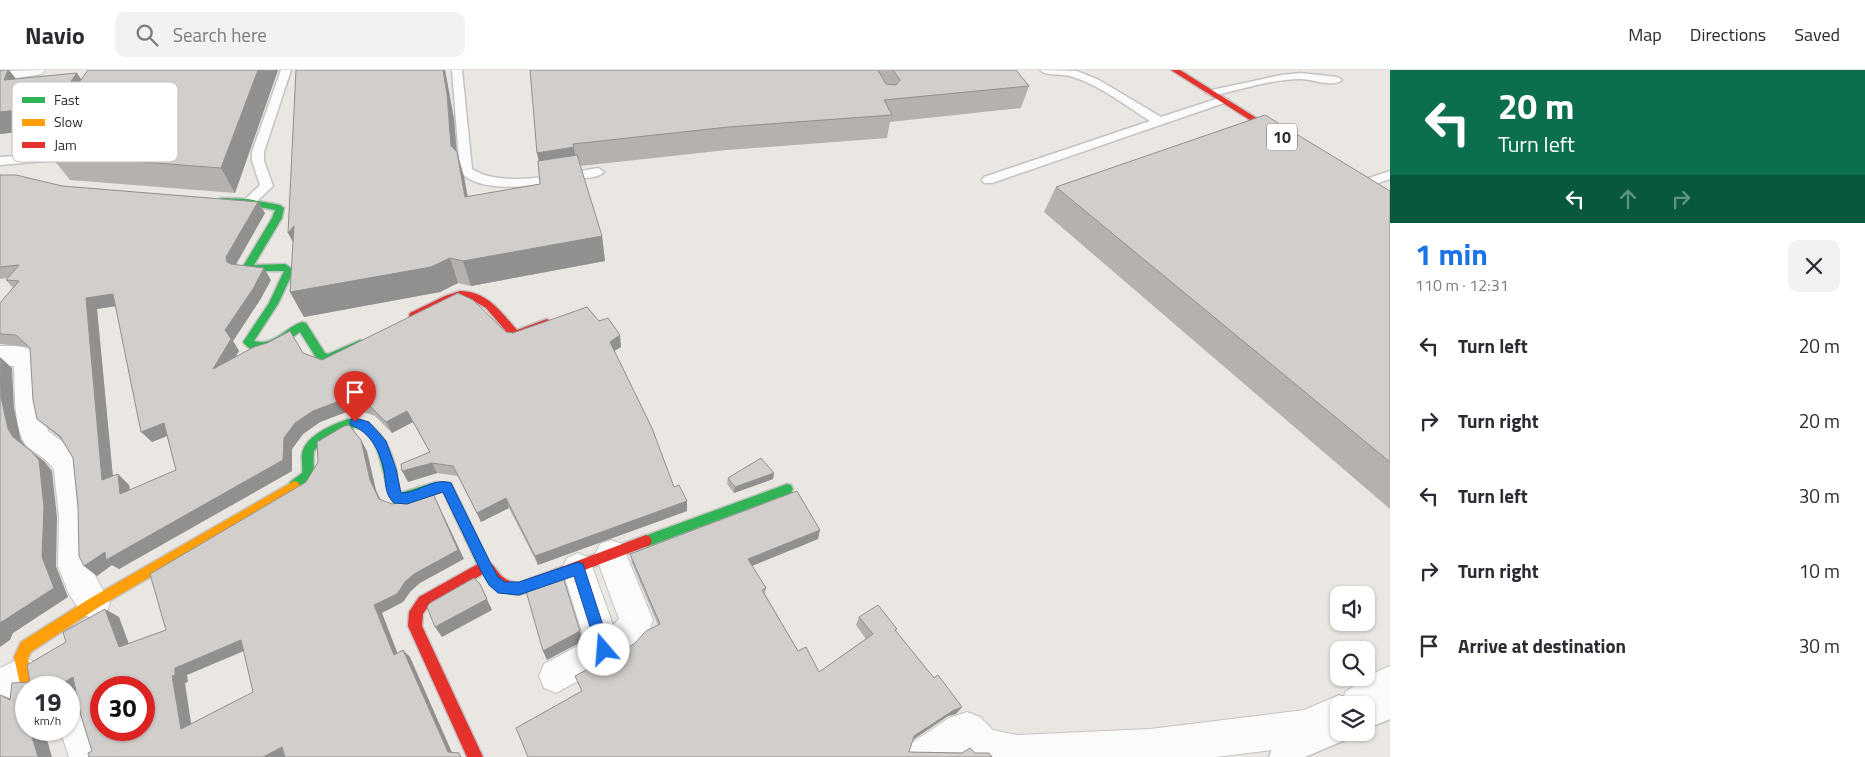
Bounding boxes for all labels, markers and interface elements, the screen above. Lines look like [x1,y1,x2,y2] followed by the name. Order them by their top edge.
[115,12,465,57] search box
[25,17,85,53] text: Navio
[173,20,267,49] text: Search here
[133,21,161,49] icon: search
[1628,21,1662,48] text: Map
[1690,21,1766,48] text: Directions
[1794,21,1840,48] text: Saved
[1498,79,1574,133] text: 20 m
[12,82,178,162] legend
[54,89,79,110] text: Fast
[1415,90,1480,155] icon: left
[54,111,83,132] text: Slow
[1267,124,1297,150] road number: 10
[1498,127,1575,161] text: Turn left
[54,134,77,155] text: Jam
[1561,185,1589,213] icon: left
[1614,185,1642,213] icon: ahead
[1667,185,1695,213] icon: right
[1415,231,1488,277] text: 1 min
[1788,240,1840,292] button: close
[1415,273,1509,297] text: 110 m · 12:31
[1458,331,1528,360] text: Turn left
[1799,331,1840,360] text: 20 m
[1415,332,1443,360] icon: left
[334,371,376,422] pin
[341,378,369,406] icon: arrive
[1458,406,1539,435] text: Turn right
[1799,406,1840,435] text: 20 m
[1415,407,1443,435] icon: right
[1458,481,1528,510] text: Turn left
[1799,481,1840,510] text: 30 m
[1415,482,1443,510] icon: left
[1458,556,1539,585] text: Turn right
[1799,556,1840,585] text: 10 m
[1415,557,1443,585] icon: right
[1330,586,1375,741] map controls
[1330,586,1375,631] button: sound
[577,623,629,675] position arrow
[1458,631,1626,660] text: Arrive at destination
[1799,631,1840,660] text: 30 m
[1415,632,1443,660] icon: arrive
[1330,641,1375,686] button: search
[90,676,155,741] speed limit sign: 30
[33,683,62,721] text: 19
[1330,696,1375,741] button: layers
[34,711,61,730] text: km/h

